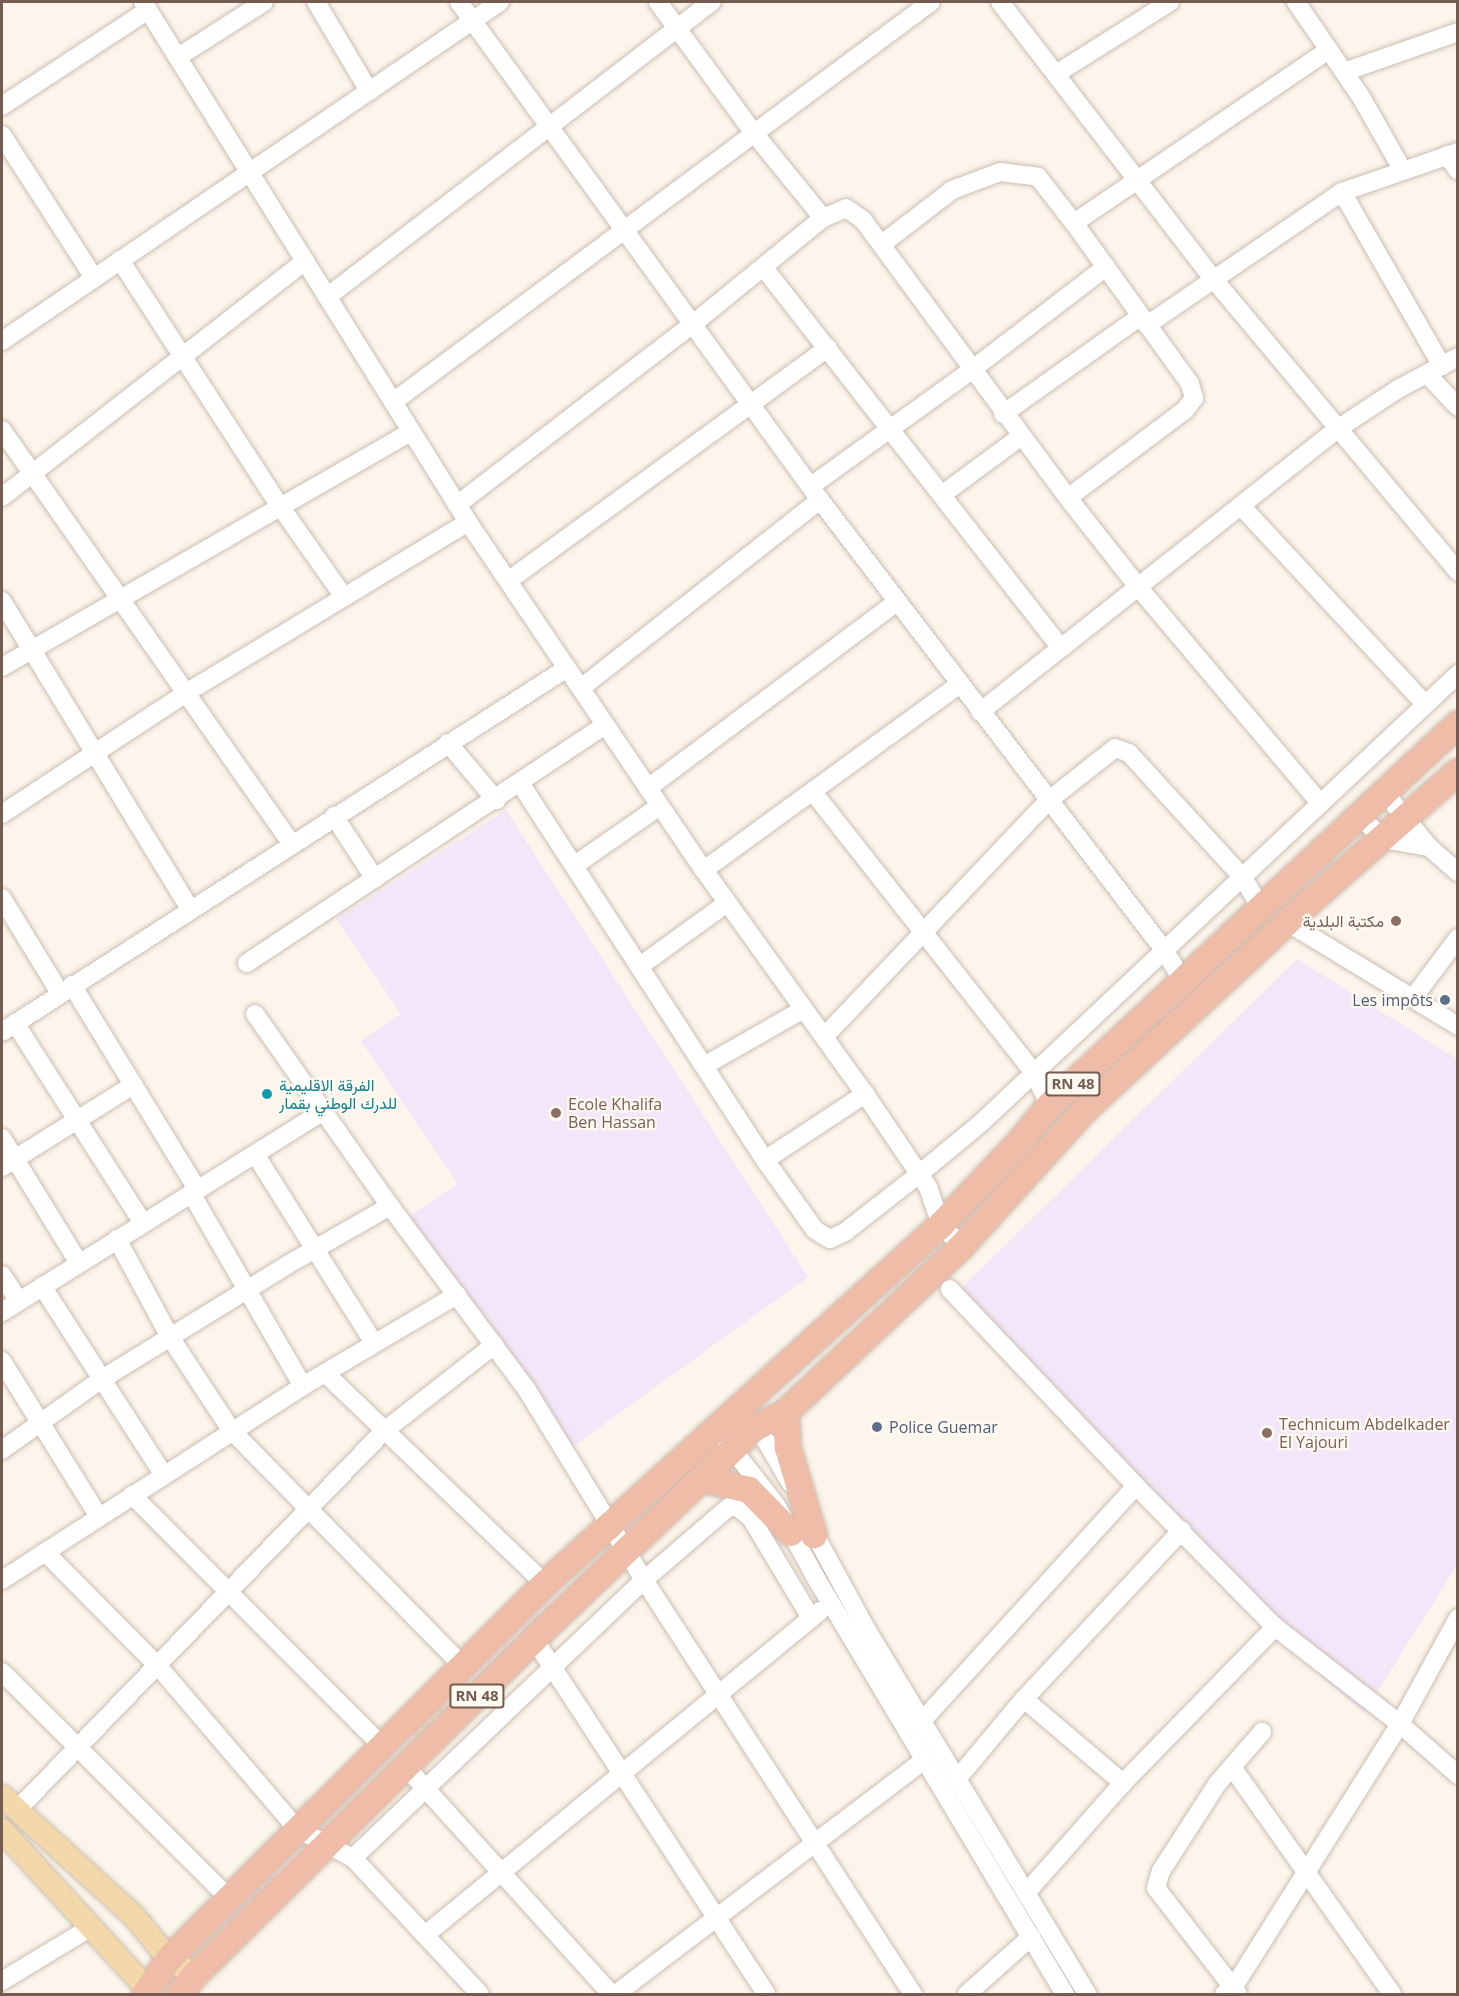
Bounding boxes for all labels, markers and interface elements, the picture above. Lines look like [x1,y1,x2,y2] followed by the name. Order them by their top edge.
[1303,911,1384,931] place label: مكتبة البلدية
[1389,914,1403,928] marker: مكتبة البلدية
[1352,990,1433,1010] place label: Les impôts
[1438,993,1452,1007] marker: Les impôts
[1044,1072,1102,1096] road number: RN 48
[279,1075,397,1113] place label: الفرقة الاقليمية للدرك الوطني بقمار
[260,1087,274,1101] marker: الفرقة الاقليمية للدرك الوطني بقمار
[568,1094,662,1132] place label: Ecole Khalifa Ben Hassan
[549,1106,563,1120] marker: Ecole Khalifa Ben Hassan
[1279,1414,1450,1452] place label: Technicum Abdelkader El Yajouri
[889,1417,998,1437] place label: Police Guemar
[870,1420,884,1434] marker: Police Guemar
[1260,1426,1274,1440] marker: Technicum Abdelkader El Yajouri
[448,1684,506,1708] road number: RN 48

